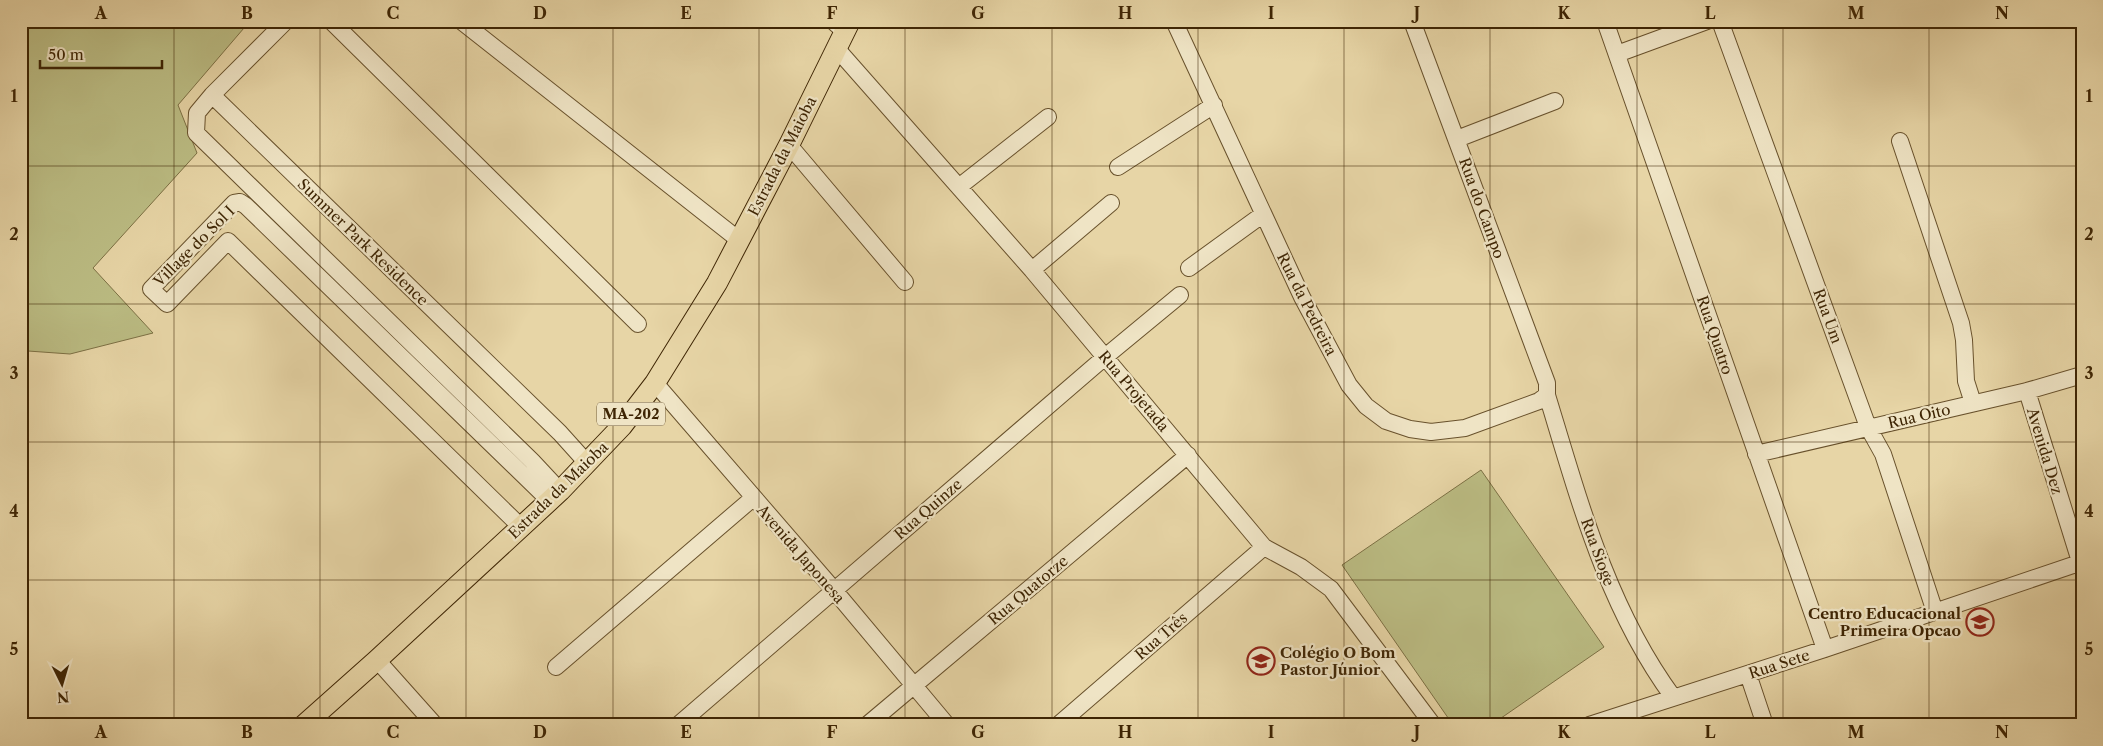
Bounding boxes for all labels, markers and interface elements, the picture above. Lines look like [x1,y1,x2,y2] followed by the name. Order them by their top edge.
[94,3,108,23] text: A
[241,3,253,23] text: B
[387,3,399,23] text: C
[533,3,547,23] text: D
[680,3,692,23] text: E
[827,3,838,23] text: F
[971,3,985,23] text: G
[1118,3,1132,23] text: H
[1268,3,1275,23] text: I
[1411,3,1420,23] text: J
[1558,3,1572,23] text: K
[1704,3,1716,23] text: L
[1848,3,1865,23] text: M
[1995,3,2009,23] text: N
[40,38,162,70] scale bar
[48,45,84,64] text: 50 m
[10,86,18,106] text: 1
[2085,86,2093,106] text: 1
[744,93,820,219] street label: Estrada da Maioba
[1455,155,1509,261] street label: Rua do Campo
[294,175,432,309] street label: Summer Park Residence
[149,201,239,291] street label: Village do Sol I
[9,224,19,244] text: 2
[2084,224,2094,244] text: 2
[1273,249,1341,359] street label: Rua da Pedreira
[1809,286,1847,346] street label: Rua Um
[1693,293,1737,377] street label: Rua Quatro
[1095,347,1173,436] street label: Rua Projetada
[9,363,19,383] text: 3
[2084,363,2094,383] text: 3
[1886,400,1952,432] street label: Rua Oito
[597,402,665,426] road number: MA-202
[2023,405,2067,497] street label: Avenida Dez
[504,437,612,543] street label: Estrada da Maioba
[890,474,966,544] street label: Rua Quinze
[752,500,849,607] street label: Avenida Japonesa
[9,501,19,521] text: 4
[2084,501,2094,521] text: 4
[1577,515,1619,589] street label: Rua Sioge
[984,551,1072,629] street label: Rua Quatorze
[1808,604,1961,640] place label: Centro Educacional Primeira Opcao
[1965,607,1995,637] school or university icon: Centro Educacional Primeira Opcao
[1131,608,1191,664] street label: Rua Três
[10,639,19,659] text: 5
[2085,639,2094,659] text: 5
[1280,643,1395,679] place label: Colégio O Bom Pastor Júnior
[1746,645,1812,683] street label: Rua Sete
[1246,646,1276,676] school or university icon: Colégio O Bom Pastor Júnior
[38,658,88,708] north arrow
[56,687,70,706] text: N
[94,722,108,742] text: A
[241,722,253,742] text: B
[387,722,399,742] text: C
[533,722,547,742] text: D
[680,722,692,742] text: E
[827,722,838,742] text: F
[971,722,985,742] text: G
[1118,722,1132,742] text: H
[1268,722,1275,742] text: I
[1411,722,1420,742] text: J
[1558,722,1572,742] text: K
[1704,722,1716,742] text: L
[1848,722,1865,742] text: M
[1995,722,2009,742] text: N

